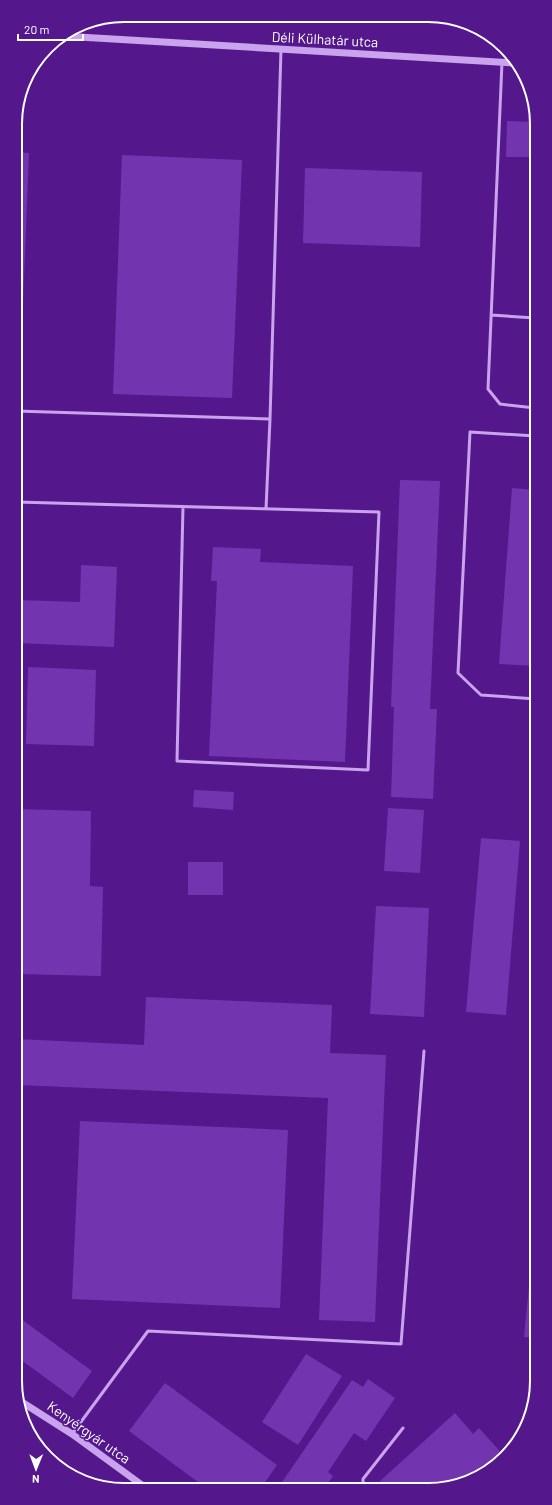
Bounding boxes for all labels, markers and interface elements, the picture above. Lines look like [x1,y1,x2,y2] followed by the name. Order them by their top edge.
[18,16,83,42] scale bar
[24,22,50,36] text: 20 m
[271,28,379,50] street label: Déli Külhatár utca
[44,1397,134,1467] street label: Kenyérgyár utca
[16,1449,56,1489] north arrow
[32,1473,40,1486] text: N

